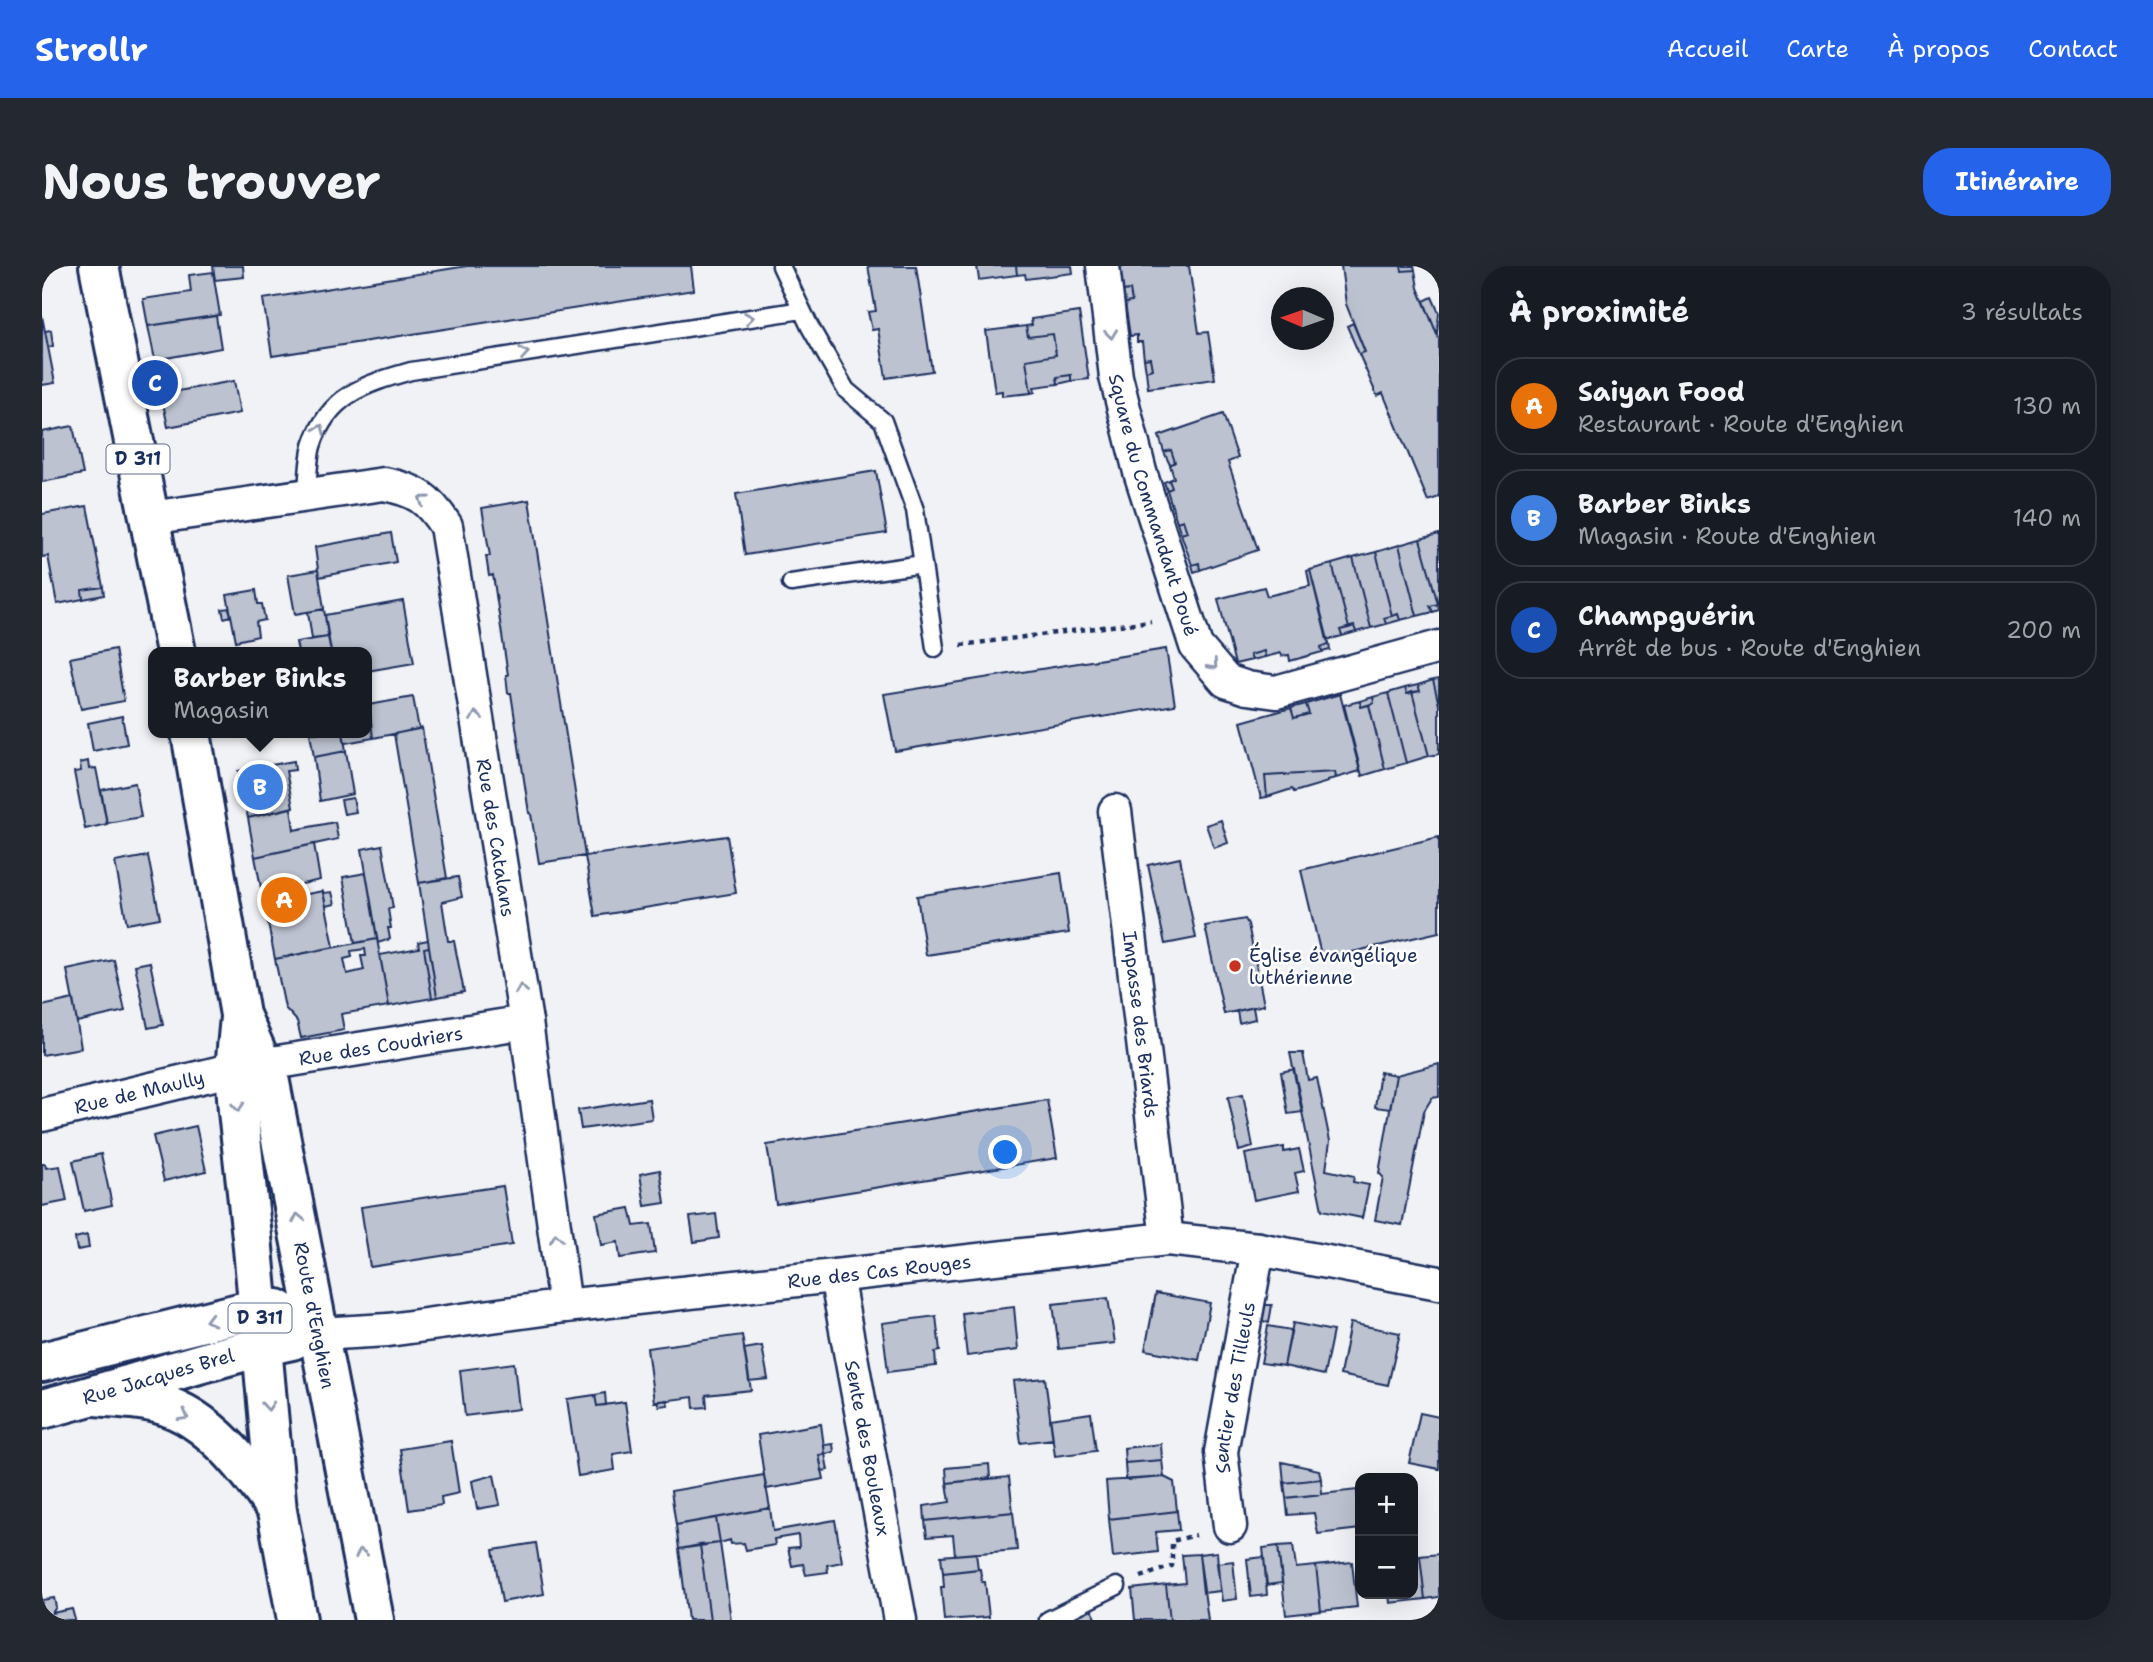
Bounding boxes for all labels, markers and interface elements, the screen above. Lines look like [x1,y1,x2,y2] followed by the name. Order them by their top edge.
[35,27,148,72] text: Strollr
[1667,33,1748,65] text: Accueil
[1786,33,1849,65] text: Carte
[1887,33,1990,65] text: À propos
[2028,33,2118,65] text: Contact
[1923,148,2111,216] button: Itinéraire
[42,149,381,215] text: Nous trouver
[1271,287,1334,350] north arrow
[1509,291,1689,332] text: À proximité
[1961,297,2083,327] text: 3 résultats
[743,311,755,326] one-way arrow
[1103,328,1118,340] one-way arrow
[518,346,530,361] one-way arrow
[132,357,178,409] pin: C
[1103,371,1204,639] street label: Square du Commandant Doué
[1578,374,1745,409] text: Saiyan Food
[1525,391,1543,421] text: A
[2013,391,2081,421] text: 130 m
[1578,409,1904,439] text: Restaurant · Route d'Enghien
[311,423,325,435] one-way arrow
[106,444,170,474] road number: D 311
[1578,486,1751,521] text: Barber Binks
[418,496,431,508] one-way arrow
[1527,503,1541,533] text: B
[2013,503,2081,533] text: 140 m
[1578,521,1876,551] text: Magasin · Route d'Enghien
[1578,598,1755,633] text: Champguérin
[1527,615,1541,645] text: C
[2006,615,2081,645] text: 200 m
[1578,633,1921,663] text: Arrêt de bus · Route d'Enghien
[148,647,372,738] popup
[1204,657,1217,670] one-way arrow
[174,660,346,695] text: Barber Binks
[174,695,269,725] text: Magasin
[469,710,484,722] one-way arrow
[471,757,521,919] street label: Rue des Catalans
[237,761,283,813] pin: B
[261,874,307,926] pin: A
[1117,930,1165,1119] street label: Impasse des Briards
[1249,942,1418,990] place label: Église évangélique luthérienne
[1227,958,1243,974] marker: Église évangélique luthérienne
[514,983,529,995] one-way arrow
[297,1020,465,1071] street label: Rue des Coudriers
[72,1064,207,1119] street label: Rue de Maully
[230,1102,245,1113] one-way arrow
[988,1135,1022,1169] your location
[291,1213,306,1225] one-way arrow
[549,1232,564,1244] one-way arrow
[288,1239,341,1391] street label: Route d'Enghien
[786,1248,972,1294] street label: Rue des Cas Rouges
[1209,1300,1261,1475] street label: Sentier des Tilleuls
[228,1303,291,1332] road number: D 311
[204,1312,216,1326] one-way arrow
[80,1342,237,1410] street label: Rue Jacques Brel
[839,1358,897,1538] street label: Sente des Bouleaux
[260,1401,275,1412] one-way arrow
[177,1408,189,1421] one-way arrow
[1355,1473,1418,1599] map controls
[1355,1473,1418,1536] button: +
[1355,1536,1418,1599] button: −
[354,1547,369,1559] one-way arrow

